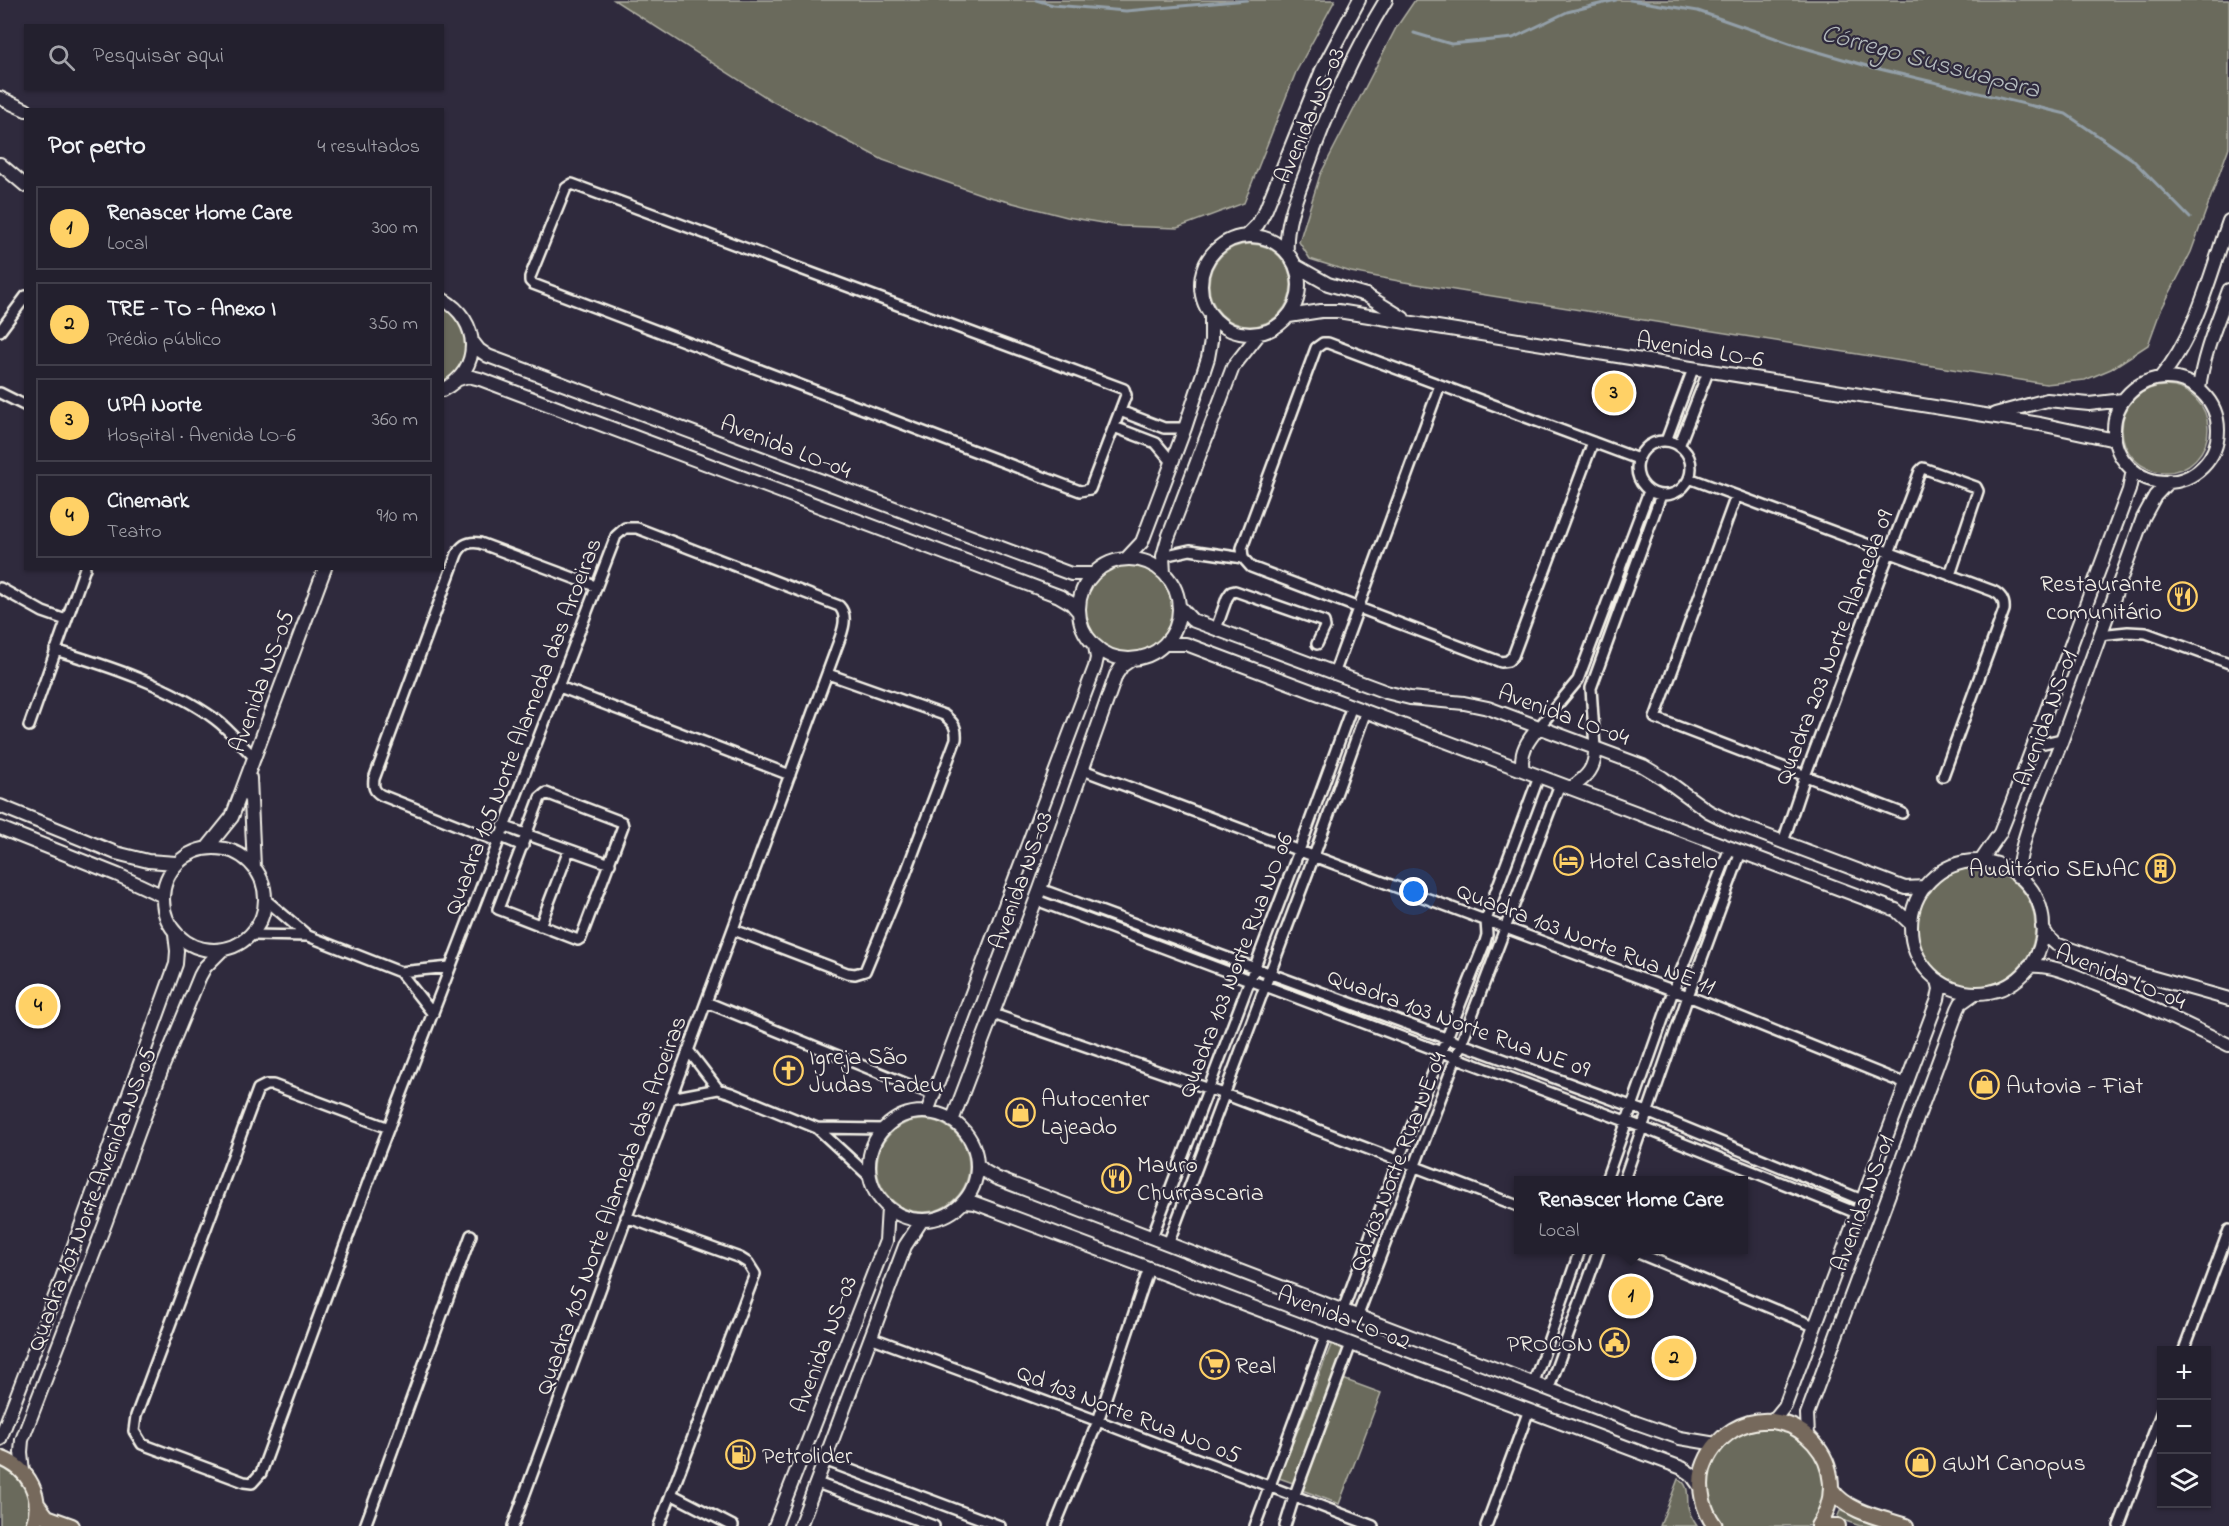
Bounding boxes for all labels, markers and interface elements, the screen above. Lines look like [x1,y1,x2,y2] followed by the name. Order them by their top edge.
[1817,16,2044,111] water label: Córrego Sussuapara
[24,24,444,90] search box
[45,41,78,74] icon: search
[93,41,224,73] text: Pesquisar aqui
[1267,42,1356,190] street label: Avenida NS-03
[48,128,146,166] text: Por perto
[317,133,420,162] text: 4 resultados
[107,198,292,230] text: Renascer Home Care
[66,214,73,243] text: 1
[372,214,418,243] text: 300 m
[107,230,148,259] text: Local
[107,294,276,326] text: TRE - TO - Anexo I
[65,310,74,339] text: 2
[369,310,418,339] text: 350 m
[1633,324,1766,379] street label: Avenida LO-6
[107,326,221,355] text: Prédio público
[1594,370,1634,416] pin: 3
[107,390,202,422] text: UPA Norte
[65,406,74,435] text: 3
[372,406,418,435] text: 360 m
[714,407,856,489] street label: Avenida LO-04
[107,422,296,451] text: Hospital · Avenida LO-6
[107,486,189,518] text: Cinemark
[65,502,74,531] text: 4
[376,502,418,531] text: 910 m
[1767,504,1904,791] street label: Quadra 203 Norte Alameda 09
[107,518,162,547] text: Teatro
[436,533,613,920] street label: Quadra 105 Norte Alameda das Aroeiras
[2040,568,2162,631] place label: Restaurante comunitário
[2167,581,2199,613] restaurant icon: Restaurante comunitário
[221,606,305,758] street label: Avenida NS-05
[2006,645,2088,792] street label: Avenida NS-01
[1492,676,1634,756] street label: Avenida LO-04
[981,807,1064,955] street label: Avenida NS-03
[1171,828,1304,1104] street label: Quadra 103 Norte Rua NO 06
[1552,844,1584,876] hotel icon: Hotel Castelo
[1589,845,1718,880] place label: Hotel Castelo
[2145,852,2177,884] building icon: Auditório SENAC
[1969,853,2140,888] place label: Auditório SENAC
[1451,875,1720,1006] street label: Quadra 103 Norte Rua NE 11
[1399,877,1428,906] your location
[2050,936,2191,1020] street label: Avenida LO-04
[1322,961,1595,1088] street label: Quadra 103 Norte Rua NE 09
[18,984,57,1028] pin: 4
[527,1011,697,1400] street label: Quadra 105 Norte Alameda das Aroeiras
[809,1041,944,1104] place label: Igreja São Judas Tadeu
[19,1043,168,1357] street label: Quadra 107 Norte Avenida NS 05
[1341,1047,1457,1277] street label: Qd 103 Norte Rua NE 04
[772,1054,804,1086] church icon: Igreja São Judas Tadeu
[1969,1069,2001,1101] shop icon: Autovia - Fiat
[2006,1070,2143,1105] place label: Autovia - Fiat
[1041,1083,1150,1146] place label: Autocenter Lajeado
[1004,1096,1036,1128] shop icon: Autocenter Lajeado
[1823,1130,1905,1277] street label: Avenida NS-01
[1137,1149,1264,1212] place label: Mauro Churrascaria
[1100,1162,1132,1194] restaurant icon: Mauro Churrascaria
[1514,1176,1748,1254] popup
[1538,1185,1724,1217] text: Renascer Home Care
[1538,1217,1579,1246] text: Local
[783,1271,868,1419] street label: Avenida NS-03
[1612,1274,1650,1318] pin: 1
[1271,1278,1415,1361] street label: Avenida LO-02
[1598,1327,1630,1359] public building icon: PROCON
[1507,1328,1593,1363] place label: PROCON
[1654,1336,1694,1380] pin: 2
[2157,1346,2211,1508] map controls
[2157,1346,2211,1400] button: +
[1198,1349,1230,1381] supermarket icon: Real
[1235,1350,1276,1385] place label: Real
[1011,1356,1246,1474] street label: Qd 103 Norte Rua NO 05
[2157,1400,2211,1454] button: −
[725,1439,757,1471] fuel station icon: Petrolider
[762,1440,853,1475] place label: Petrolider
[1905,1446,1937,1478] shop icon: GWM Canopus
[1942,1447,2086,1482] place label: GWM Canopus
[2157,1454,2211,1508] button: layers

